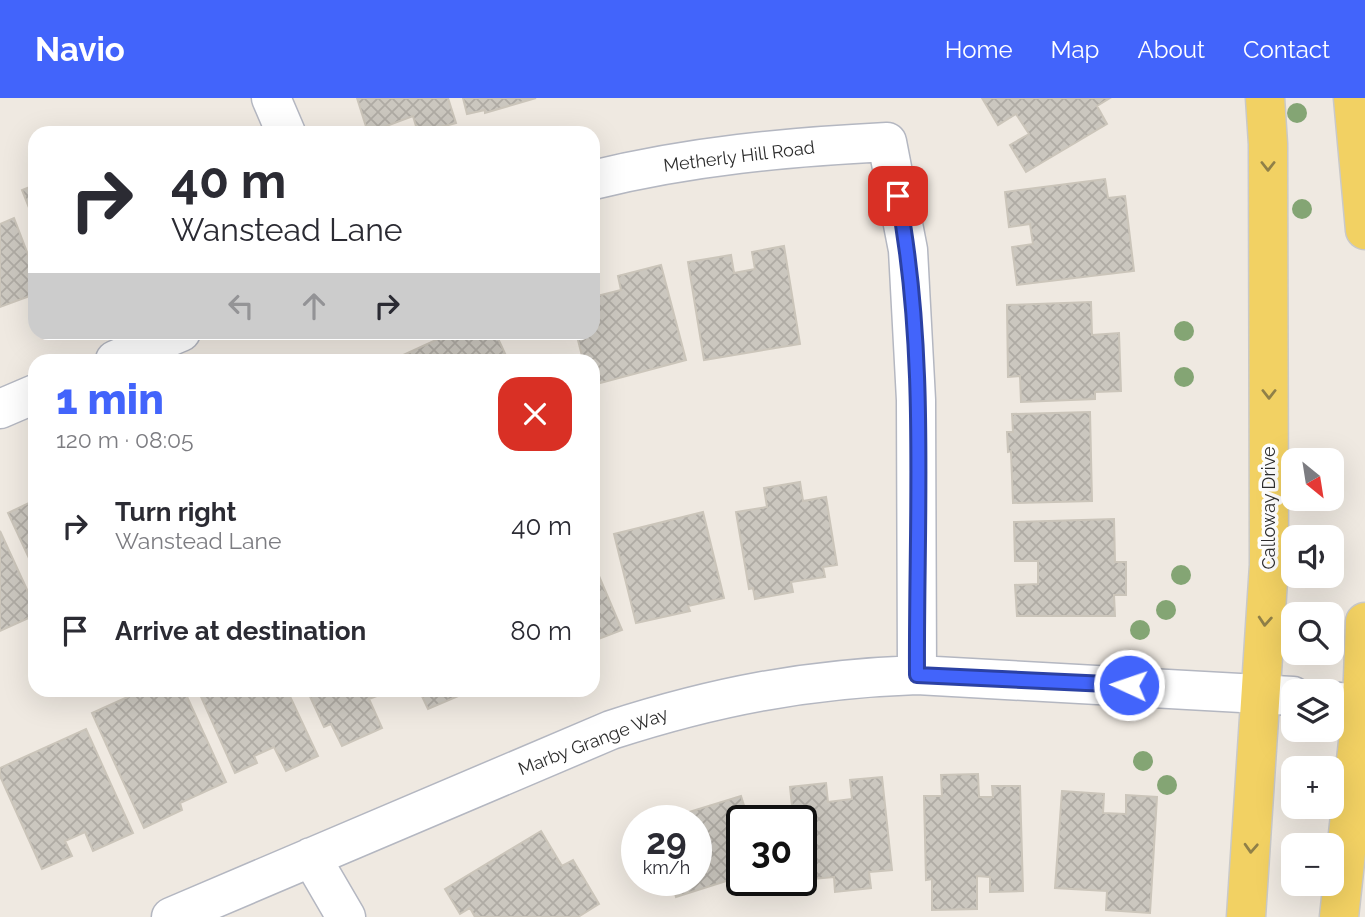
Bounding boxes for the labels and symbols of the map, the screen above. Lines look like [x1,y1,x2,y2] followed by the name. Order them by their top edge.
[662,136,816,176] street label: Metherly Hill Road
[1260,161,1276,172] one-way arrow
[868,166,928,226] pin
[1261,389,1277,399] one-way arrow
[1258,446,1279,570] street label: Calloway Drive
[1281,448,1344,511] north arrow
[1257,616,1272,627] one-way arrow
[1092,648,1166,722] position arrow
[515,703,671,779] street label: Marby Grange Way
[726,805,817,896] speed limit sign: 30
[1243,843,1258,854] one-way arrow

